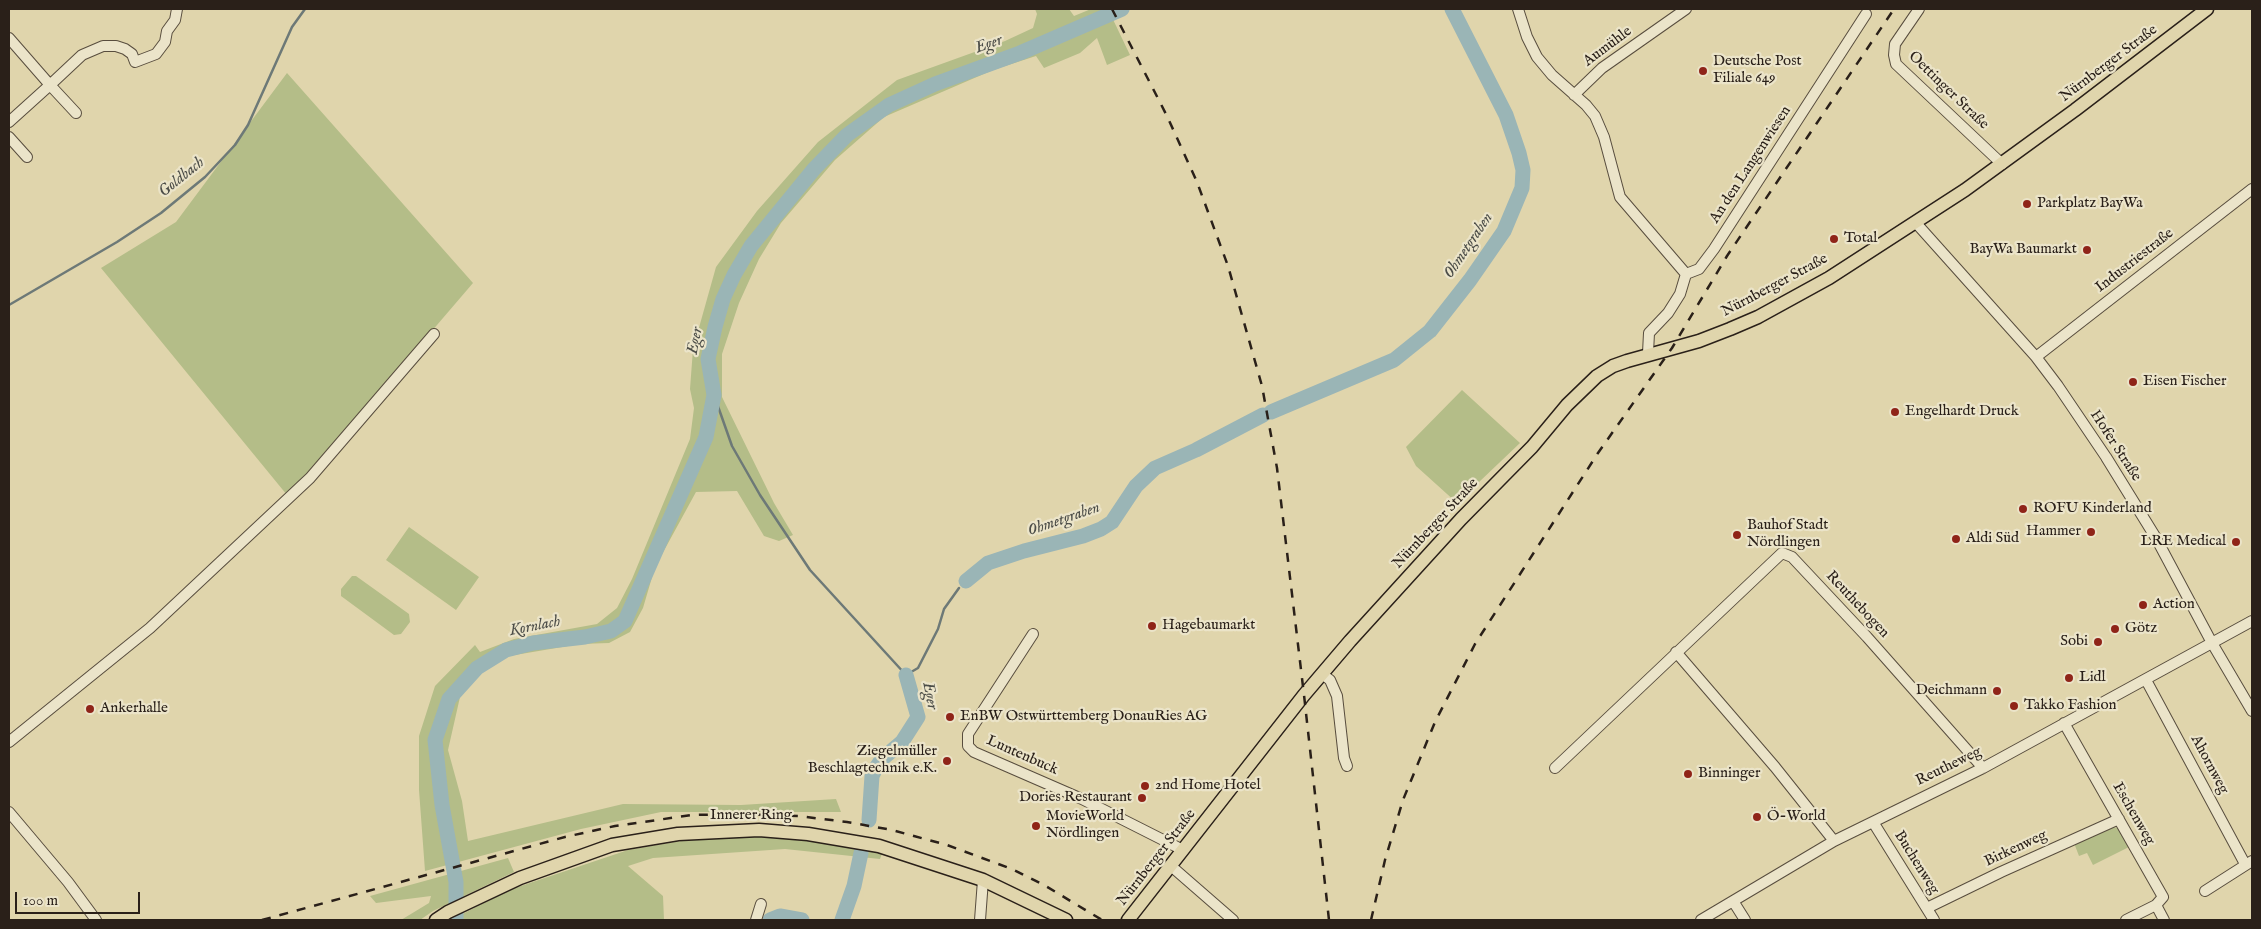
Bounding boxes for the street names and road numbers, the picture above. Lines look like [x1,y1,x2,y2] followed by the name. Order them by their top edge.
[2057,21,2161,107] street label: Nürnberger Straße
[1580,23,1636,71] street label: Aumühle
[1904,48,1992,134] street label: Oettinger Straße
[1706,103,1796,227] street label: An den Langenwiesen
[2092,225,2178,297] street label: Industriestraße
[1719,250,1831,322] street label: Nürnberger Straße
[2085,407,2145,485] street label: Hofer Straße
[1389,475,1483,573] street label: Nürnberger Straße
[1821,568,1893,642] street label: Reuthebogen
[983,732,1061,780] street label: Luntenbuck
[2186,732,2232,798] street label: Ahornweg
[1913,743,1985,791] street label: Reutheweg
[2108,779,2158,849] street label: Eschenweg
[1114,806,1200,910] street label: Nürnberger Straße
[710,807,792,825] street label: Innerer Ring
[1982,827,2050,871] street label: Birkenweg
[1889,828,1943,898] street label: Buchenweg

